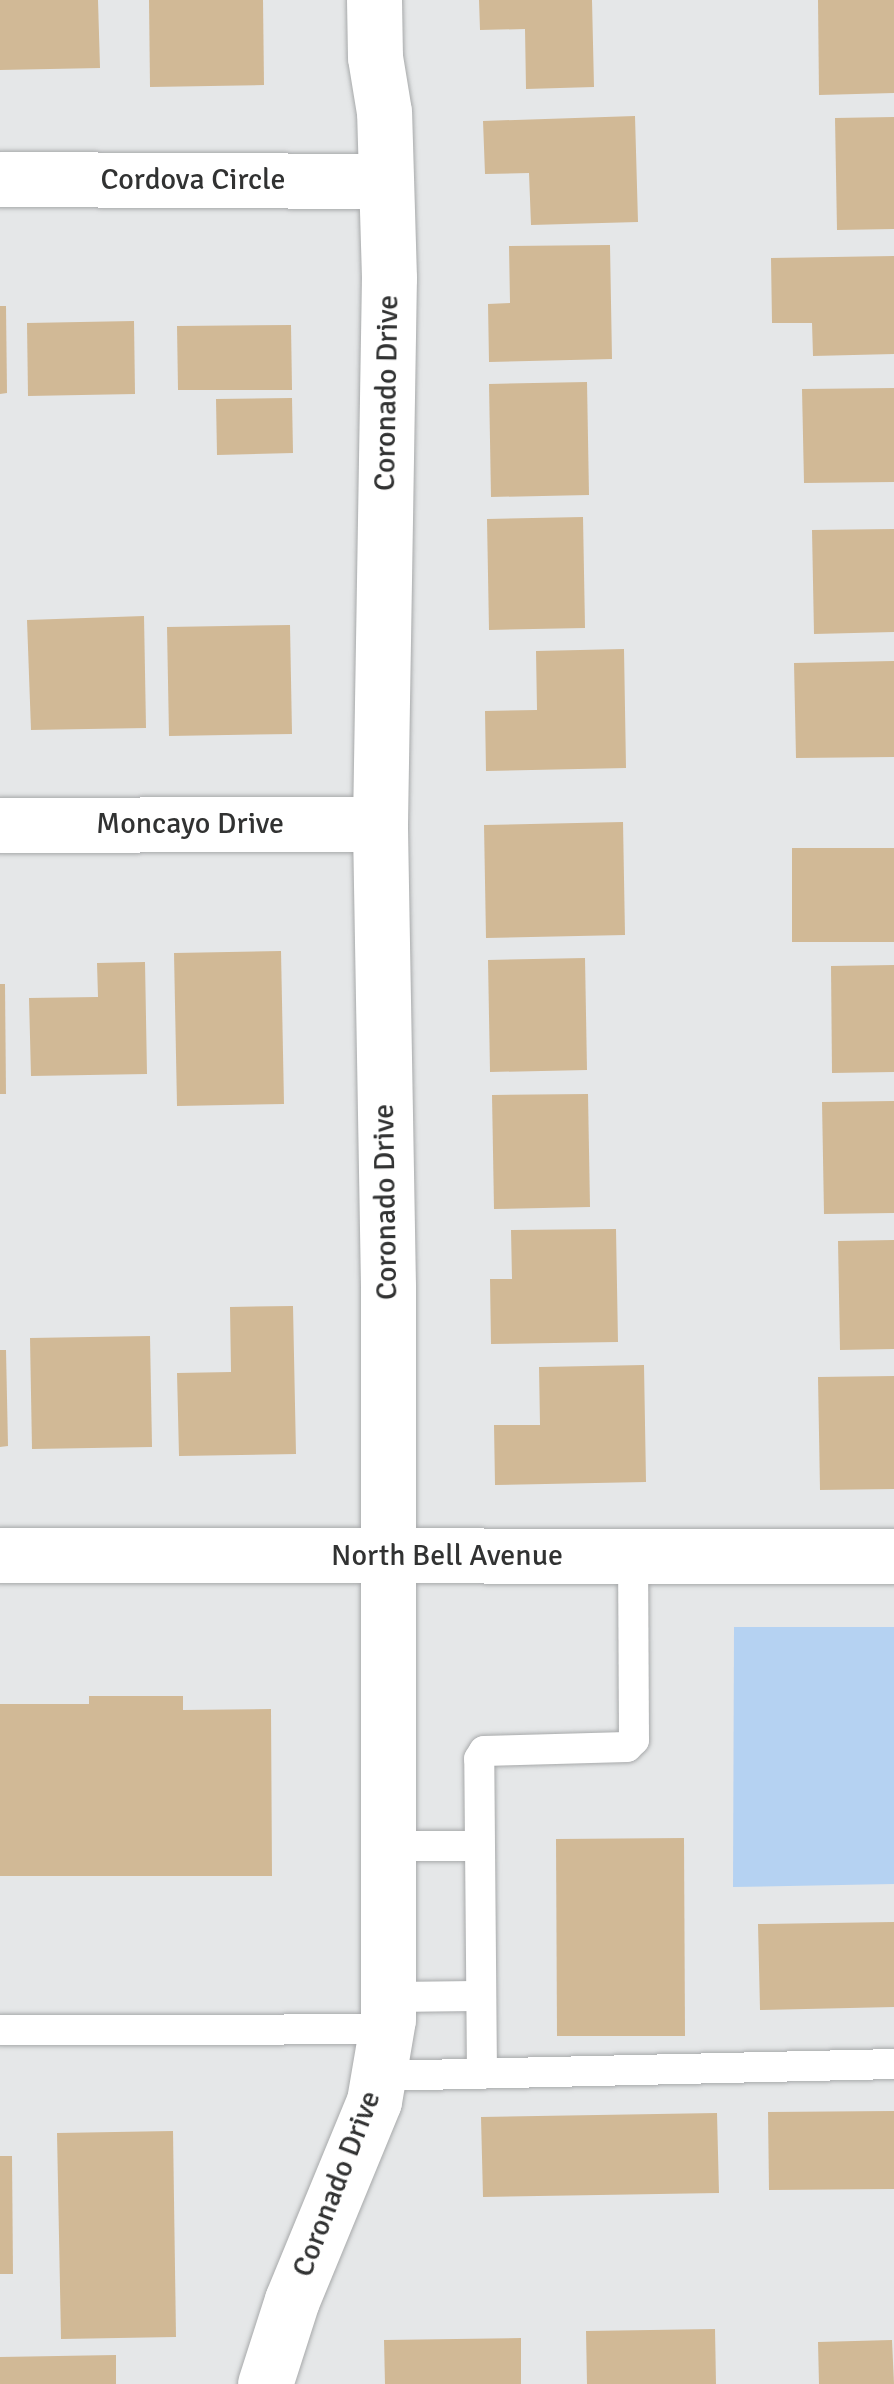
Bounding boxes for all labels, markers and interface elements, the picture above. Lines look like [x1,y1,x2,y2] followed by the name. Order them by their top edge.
[100,162,286,198] street label: Cordova Circle
[367,295,407,491] street label: Coronado Drive
[96,806,284,842] street label: Moncayo Drive
[366,1104,406,1300] street label: Coronado Drive
[331,1538,563,1574] street label: North Bell Avenue
[285,2086,389,2282] street label: Coronado Drive

